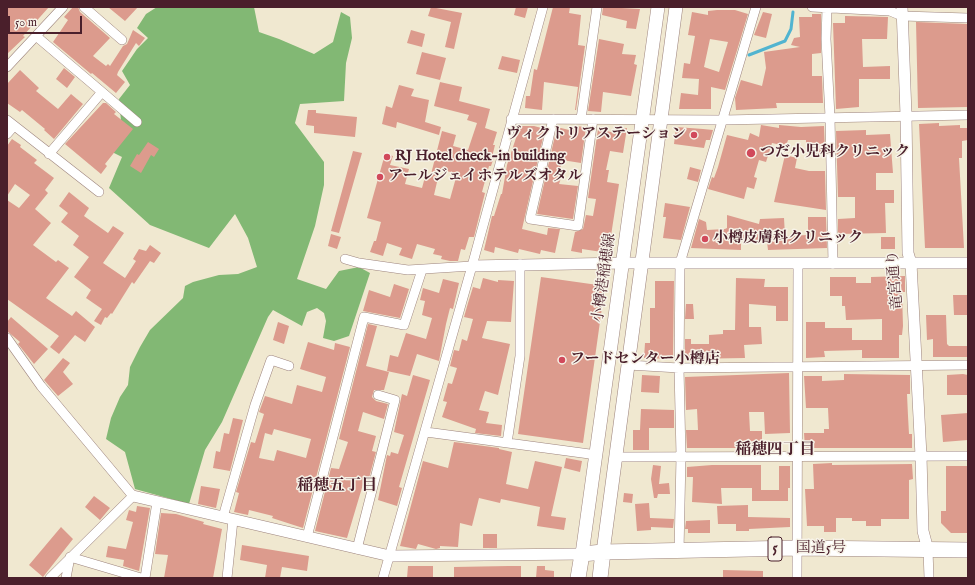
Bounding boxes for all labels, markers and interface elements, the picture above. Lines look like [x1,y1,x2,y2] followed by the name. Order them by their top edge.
[10,8,84,34] scale bar
[15,15,37,30] text: 50 m
[506,126,686,144] place label: ヴィクトリアステーション
[689,130,699,140] marker: ヴィクトリアステーション
[760,144,910,162] place label: つだ小児科クリニック
[745,147,757,159] marker: つだ小児科クリニック
[395,148,566,166] place label: RJ Hotel check-in building
[382,152,392,162] marker: RJ Hotel check-in building
[388,168,583,186] place label: アールジェイホテルズオタル
[375,172,385,182] marker: アールジェイホテルズオタル
[713,230,863,248] place label: 小樽皮膚科クリニック
[590,232,620,324] street label: 小樽港稲穂線
[700,234,710,244] marker: 小樽皮膚科クリニック
[884,249,908,311] street label: 竜宮通り
[570,351,720,369] place label: フードセンター小樽店
[557,355,567,365] marker: フードセンター小樽店
[735,441,815,461] district label: 稲穂四丁目
[297,477,377,497] district label: 稲穂五丁目
[768,537,782,561] road number: 5
[796,540,846,558] street label: 国道5号

